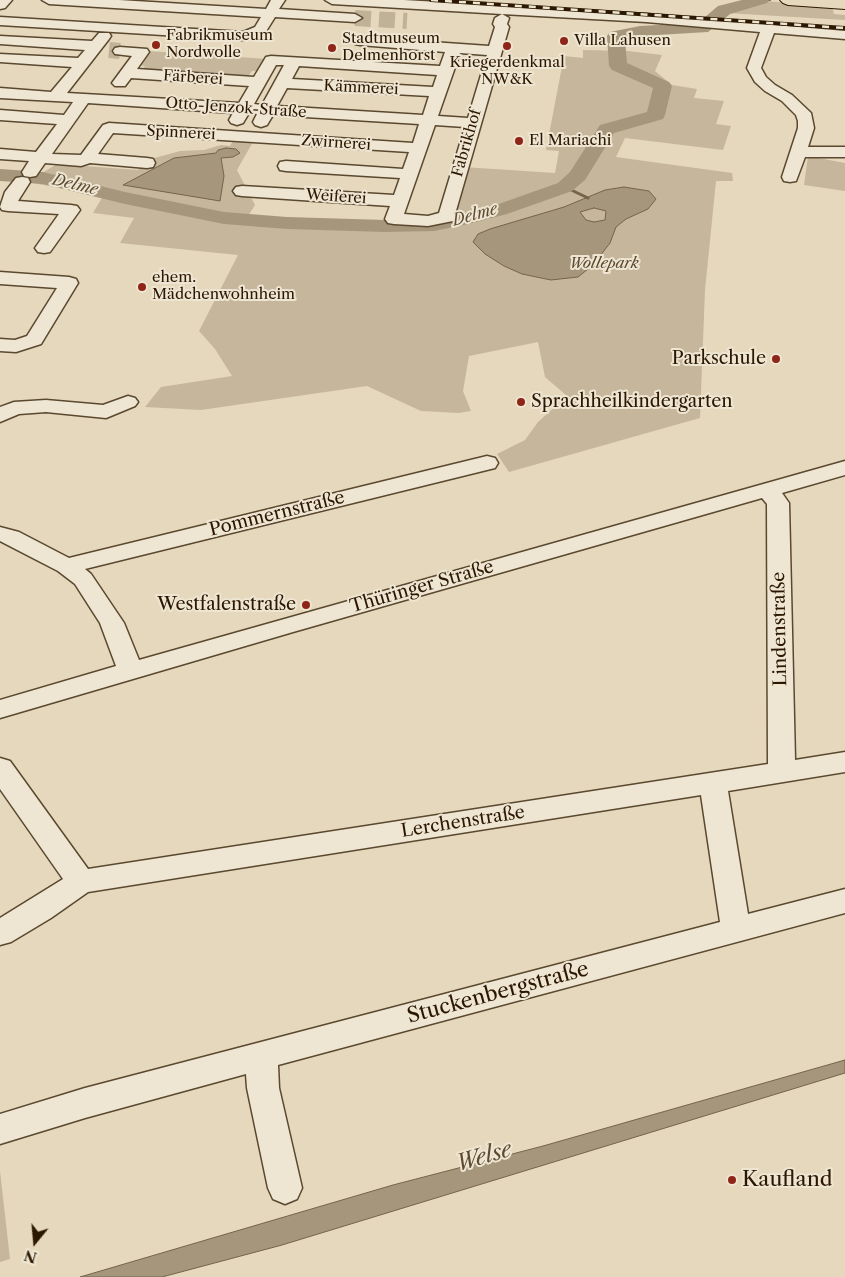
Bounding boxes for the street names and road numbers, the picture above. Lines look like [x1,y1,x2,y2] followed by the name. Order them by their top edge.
[162,67,224,89] street label: Färberei
[323,77,399,99] street label: Kämmerei
[165,94,307,122] street label: Otto-Jenzok-Straße
[449,107,485,179] street label: Fabrikhof
[146,122,216,144] street label: Spinnerei
[301,132,371,154] street label: Zwirnerei
[305,186,367,208] street label: Weiferei
[207,487,347,541] street label: Pommernstraße
[348,556,496,618] street label: Thüringer Straße
[768,572,792,686] street label: Lindenstraße
[400,802,526,842] street label: Lerchenstraße
[404,957,592,1029] street label: Stuckenbergstraße

